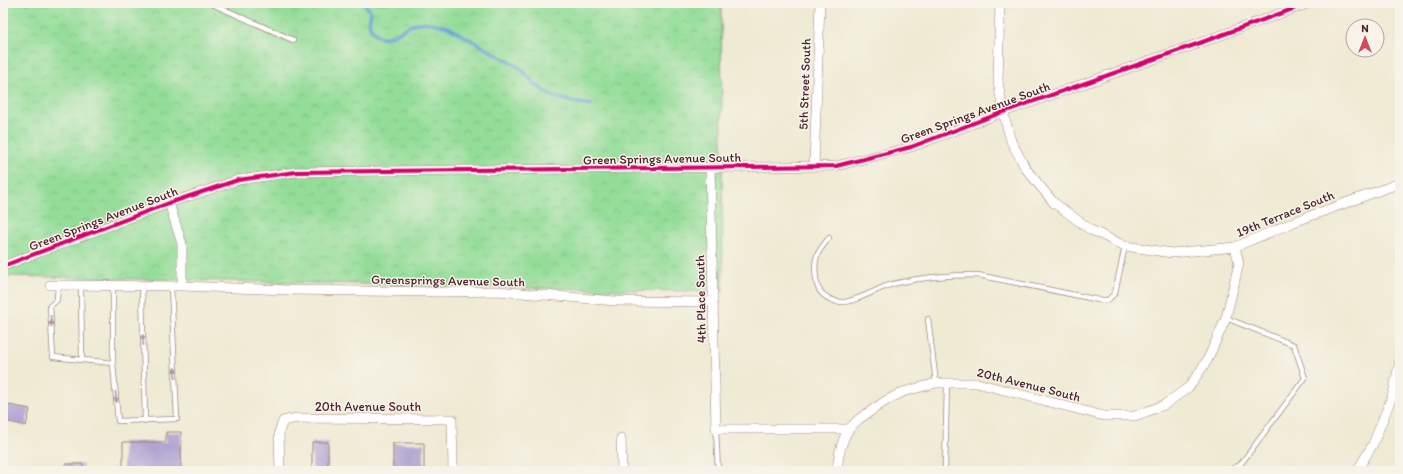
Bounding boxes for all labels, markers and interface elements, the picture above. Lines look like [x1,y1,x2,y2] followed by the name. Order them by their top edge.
[1345,18,1385,58] north arrow
[1361,22,1369,35] text: N
[795,38,814,130] street label: 5th Street South
[898,78,1052,147] street label: Green Springs Avenue South
[583,150,742,167] street label: Green Springs Avenue South
[27,183,180,254] street label: Green Springs Avenue South
[1234,187,1336,240] street label: 19th Terrace South
[692,255,709,343] street label: 4th Place South
[371,272,525,289] street label: Greensprings Avenue South
[48,315,55,327] one-way arrow
[140,333,146,346] one-way arrow
[976,364,1082,405] street label: 20th Avenue South
[172,366,178,379] one-way arrow
[113,391,119,403] one-way arrow
[315,399,421,414] street label: 20th Avenue South

